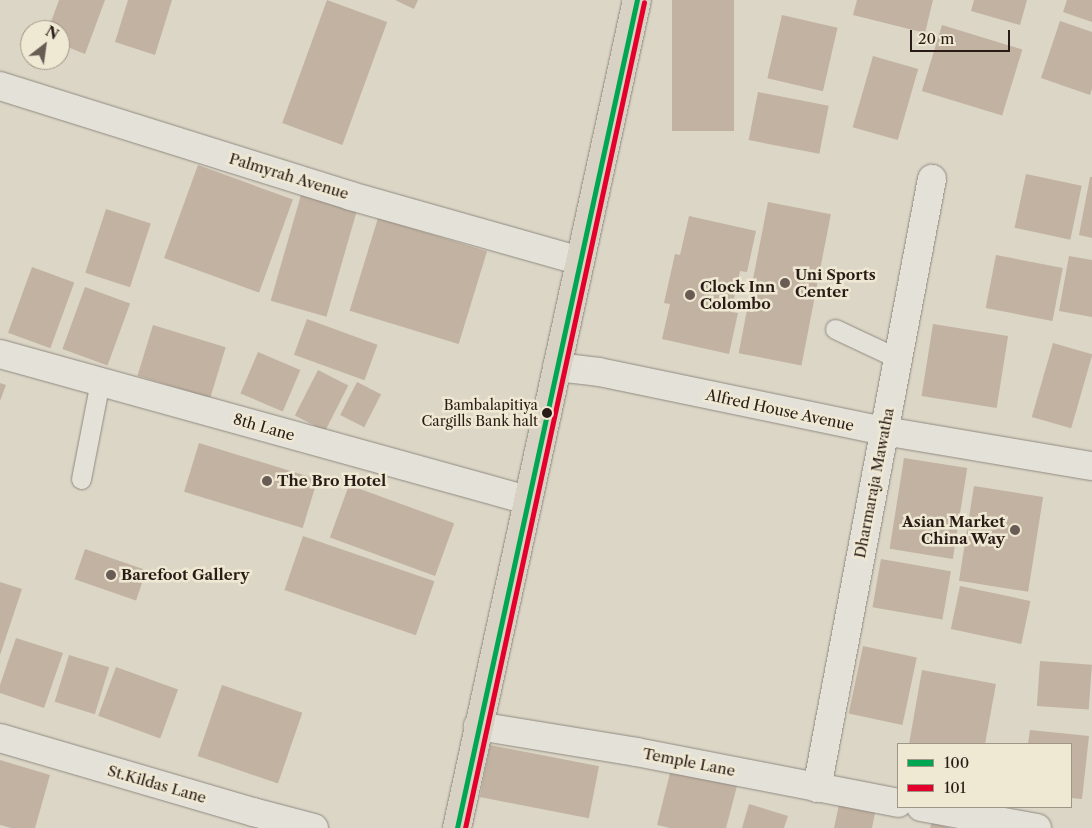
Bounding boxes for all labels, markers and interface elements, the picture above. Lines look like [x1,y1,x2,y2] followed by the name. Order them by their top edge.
[20,20,70,70] north arrow
[912,20,1012,52] scale bar
[42,22,62,44] text: N
[918,29,954,48] text: 20 m
[227,149,351,203] street label: Palmyrah Avenue
[795,265,876,300] place label: Uni Sports Center
[700,277,776,312] place label: Clock Inn Colombo
[779,277,791,289] marker: Uni Sports Center
[684,289,696,301] marker: Clock Inn Colombo
[704,385,856,435] street label: Alfred House Avenue
[421,397,538,430] place label: Bambalapitiya Cargills Bank halt
[851,406,897,560] street label: Dharmaraja Mawatha
[542,408,552,418] marker: Bambalapitiya Cargills Bank halt
[231,410,297,444] street label: 8th Lane
[277,472,386,490] place label: The Bro Hotel
[261,475,273,487] marker: The Bro Hotel
[902,512,1005,547] place label: Asian Market China Way
[1009,524,1021,536] marker: Asian Market China Way
[121,566,249,584] place label: Barefoot Gallery
[105,569,117,581] marker: Barefoot Gallery
[897,743,1072,808] legend
[641,744,737,780] street label: Temple Lane
[944,753,969,772] text: 100
[105,761,209,807] street label: St.Kildas Lane
[944,778,966,797] text: 101

